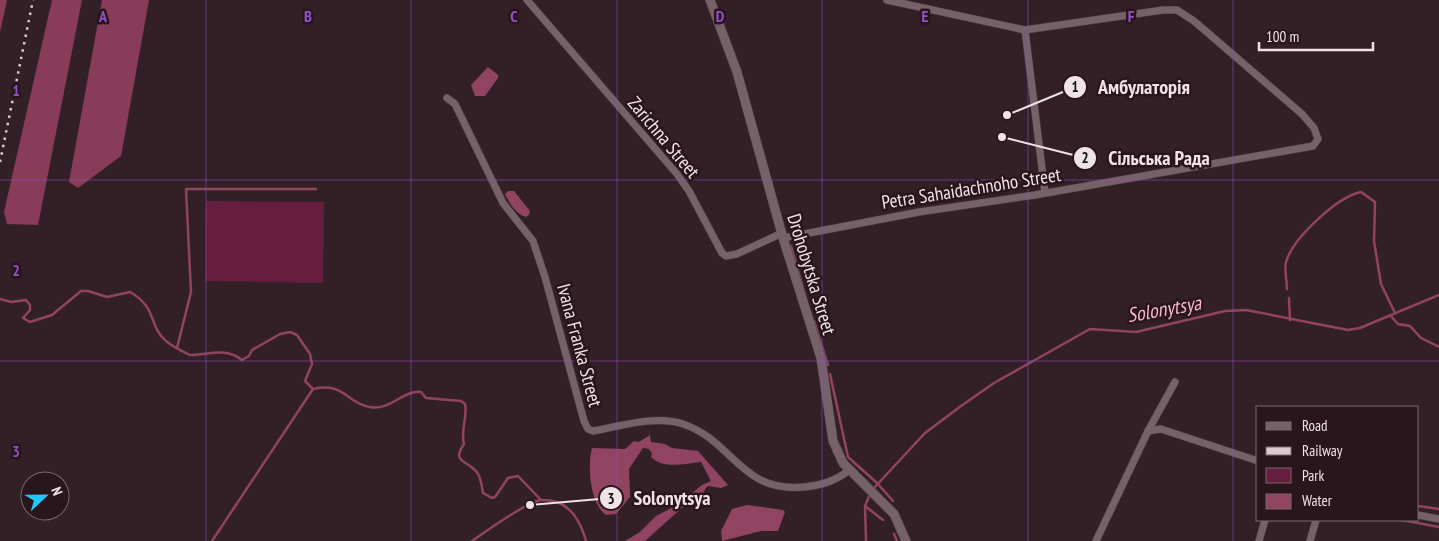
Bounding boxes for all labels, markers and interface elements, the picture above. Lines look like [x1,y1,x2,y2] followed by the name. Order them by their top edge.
[98,6,108,26] text: A
[304,6,312,26] text: B
[510,6,518,26] text: C
[716,6,725,26] text: D
[922,6,929,26] text: E
[1128,6,1135,26] text: F
[1259,20,1373,52] scale bar
[1266,27,1299,46] text: 100 m
[1063,70,1200,105] callout: Амбулаторія
[1097,74,1190,100] text: Амбулаторія
[1071,77,1079,96] text: 1
[12,80,20,100] text: 1
[623,91,706,183] street label: Zarichna Street
[1073,141,1219,176] callout: Сільська Рада
[1108,145,1210,171] text: Сільська Рада
[1081,148,1089,167] text: 2
[880,162,1063,214] street label: Petra Sahaidachnoho Street
[782,211,842,338] street label: Drohobytska Street
[12,260,20,280] text: 2
[552,281,608,410] street label: Ivana Franka Street
[1125,290,1204,328] water label: Solonytsya
[1256,406,1419,521] legend
[1302,416,1328,435] text: Road
[12,441,20,461] text: 3
[1302,441,1343,460] text: Railway
[1302,466,1324,485] text: Park
[20,471,70,521] north arrow
[598,481,720,516] callout: Solonytsya
[47,484,67,498] text: N
[633,485,711,511] text: Solonytsya
[607,489,615,508] text: 3
[1302,491,1333,510] text: Water

